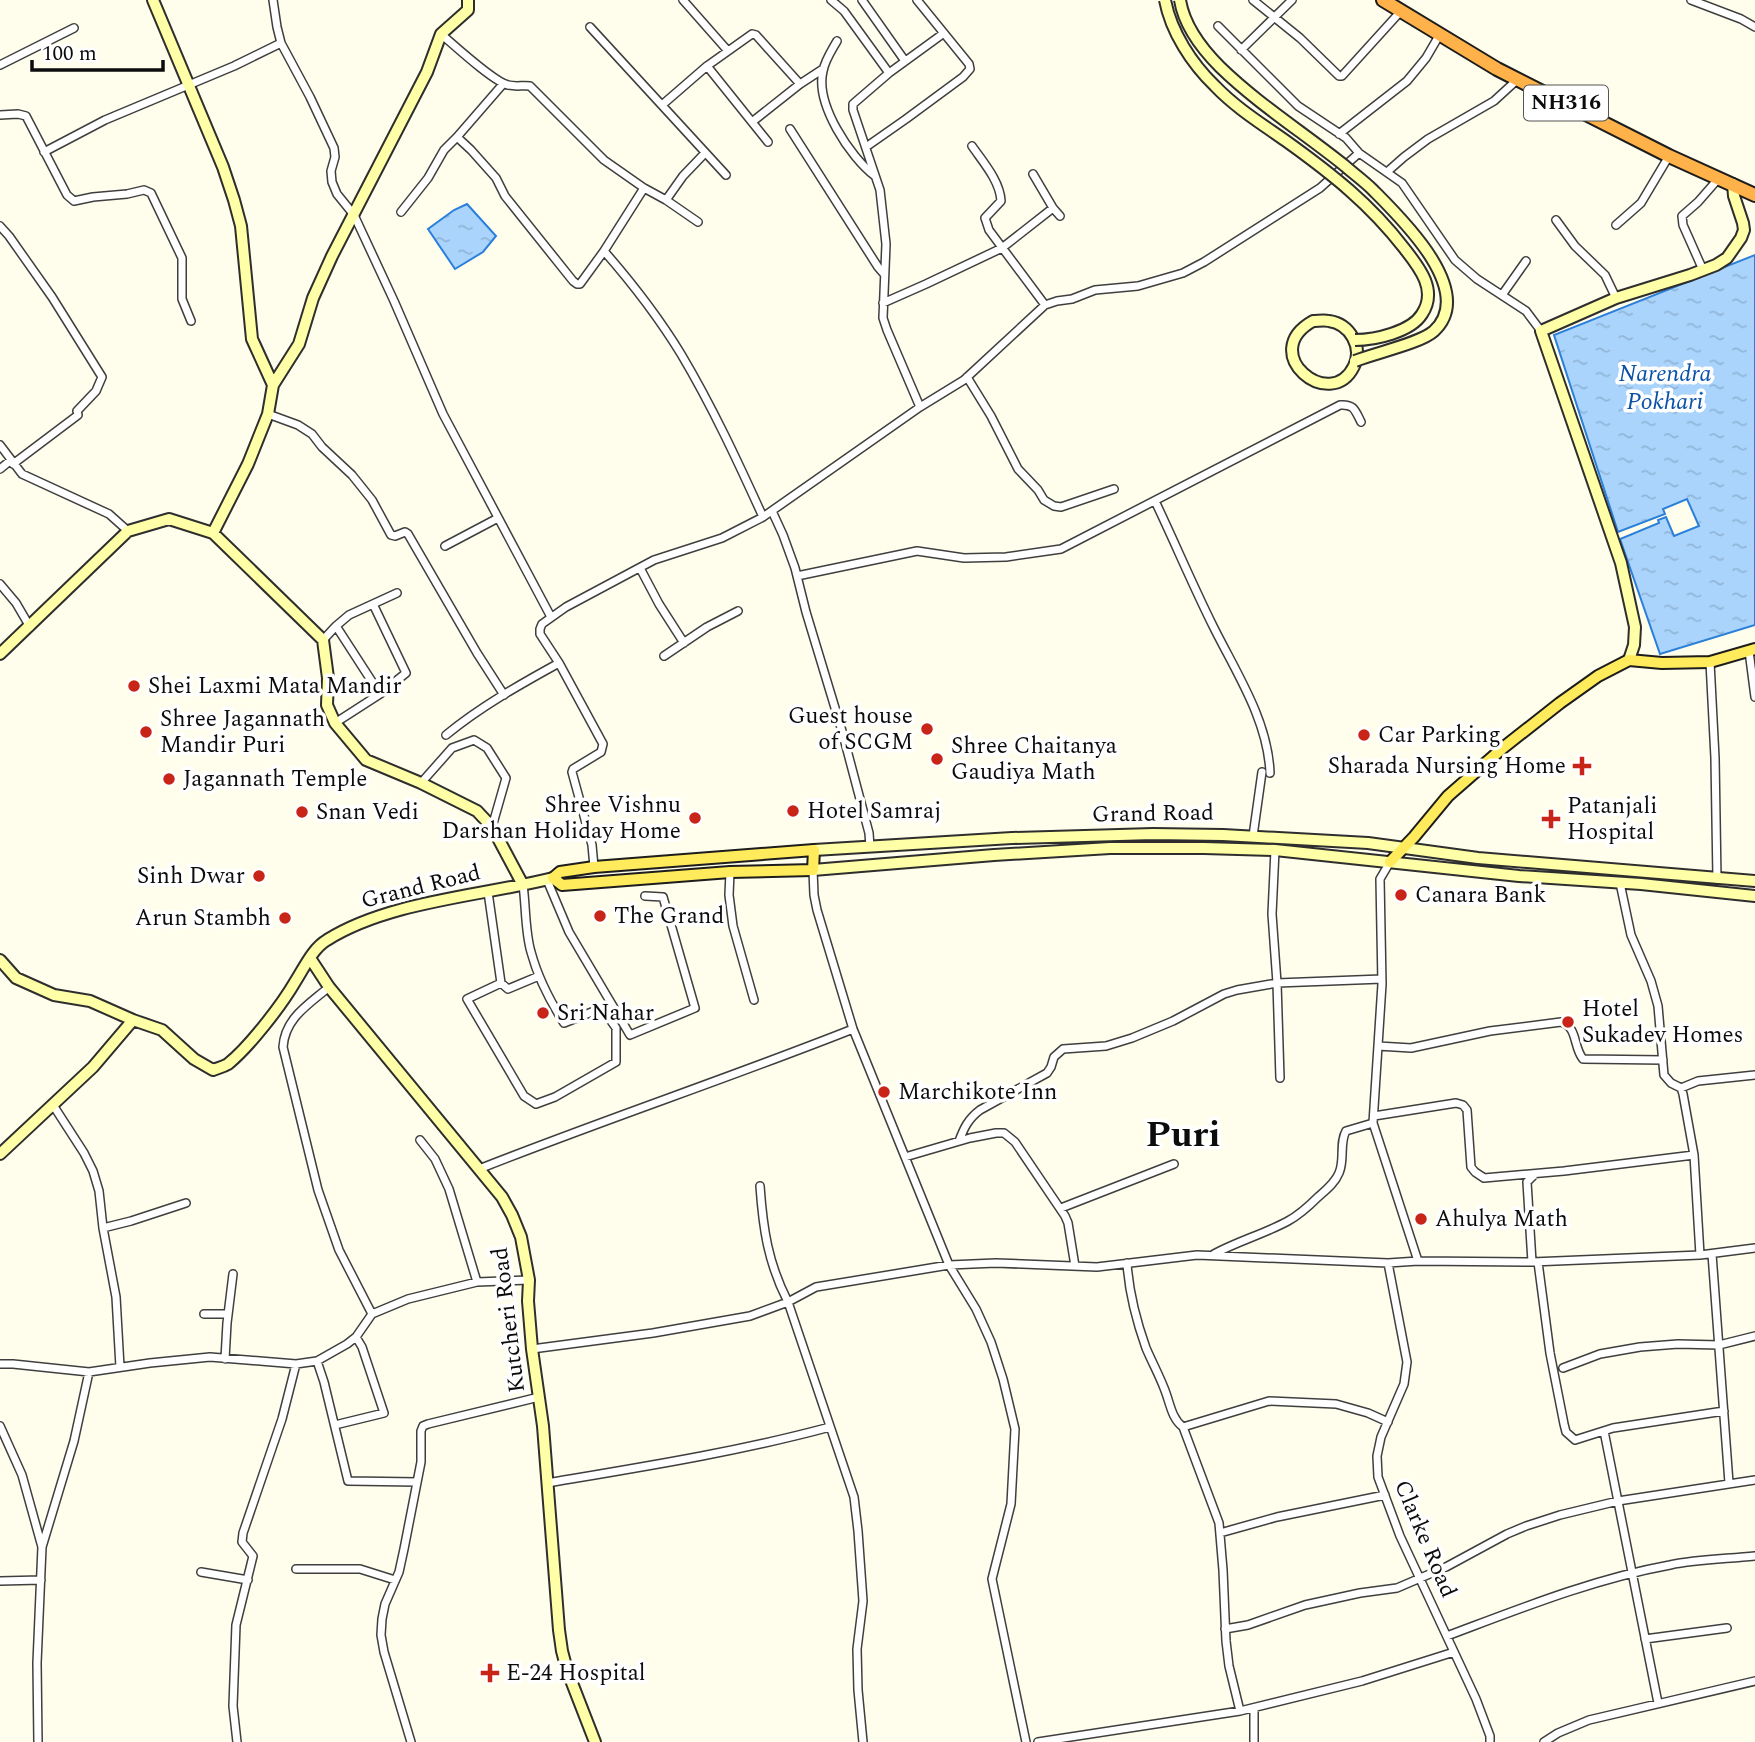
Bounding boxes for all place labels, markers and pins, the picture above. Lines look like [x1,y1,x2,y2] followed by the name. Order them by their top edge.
[148,669,402,704] place label: Shei Laxmi Mata Mandir
[126,678,142,694] marker: Shei Laxmi Mata Mandir
[788,699,913,760] place label: Guest house of SCGM
[160,702,325,763] place label: Shree Jagannath Mandir Puri
[1378,718,1501,753] place label: Car Parking
[919,721,935,737] marker: Guest house of SCGM
[138,724,154,740] marker: Shree Jagannath Mandir Puri
[1356,727,1372,743] marker: Car Parking
[951,729,1117,790] place label: Shree Chaitanya Gaudiya Math
[1328,749,1566,784] place label: Sharada Nursing Home
[929,751,945,767] marker: Shree Chaitanya Gaudiya Math
[1572,756,1592,776] marker: Sharada Nursing Home
[183,762,367,797] place label: Jagannath Temple
[161,771,177,787] marker: Jagannath Temple
[441,788,681,849] place label: Shree Vishnu Darshan Holiday Home
[1567,789,1657,850] place label: Patanjali Hospital
[807,794,941,829] place label: Hotel Samraj
[316,795,419,830] place label: Snan Vedi
[785,803,801,819] marker: Hotel Samraj
[294,804,310,820] marker: Snan Vedi
[1541,809,1561,829] marker: Patanjali Hospital
[687,810,703,826] marker: Shree Vishnu Darshan Holiday Home
[137,859,245,894] place label: Sinh Dwar
[251,868,267,884] marker: Sinh Dwar
[1415,878,1547,913] place label: Canara Bank
[1393,887,1409,903] marker: Canara Bank
[614,899,724,934] place label: The Grand
[135,901,271,936] place label: Arun Stambh
[592,908,608,924] marker: The Grand
[277,910,293,926] marker: Arun Stambh
[1582,992,1744,1053] place label: Hotel Sukadev Homes
[557,996,654,1031] place label: Sri Nahar
[535,1005,551,1021] marker: Sri Nahar
[1560,1014,1576,1030] marker: Hotel Sukadev Homes
[898,1075,1057,1110] place label: Marchikote Inn
[876,1084,892,1100] marker: Marchikote Inn
[1435,1202,1568,1237] place label: Ahulya Math
[1413,1211,1429,1227] marker: Ahulya Math
[506,1656,646,1691] place label: E-24 Hospital
[480,1663,500,1683] marker: E-24 Hospital

